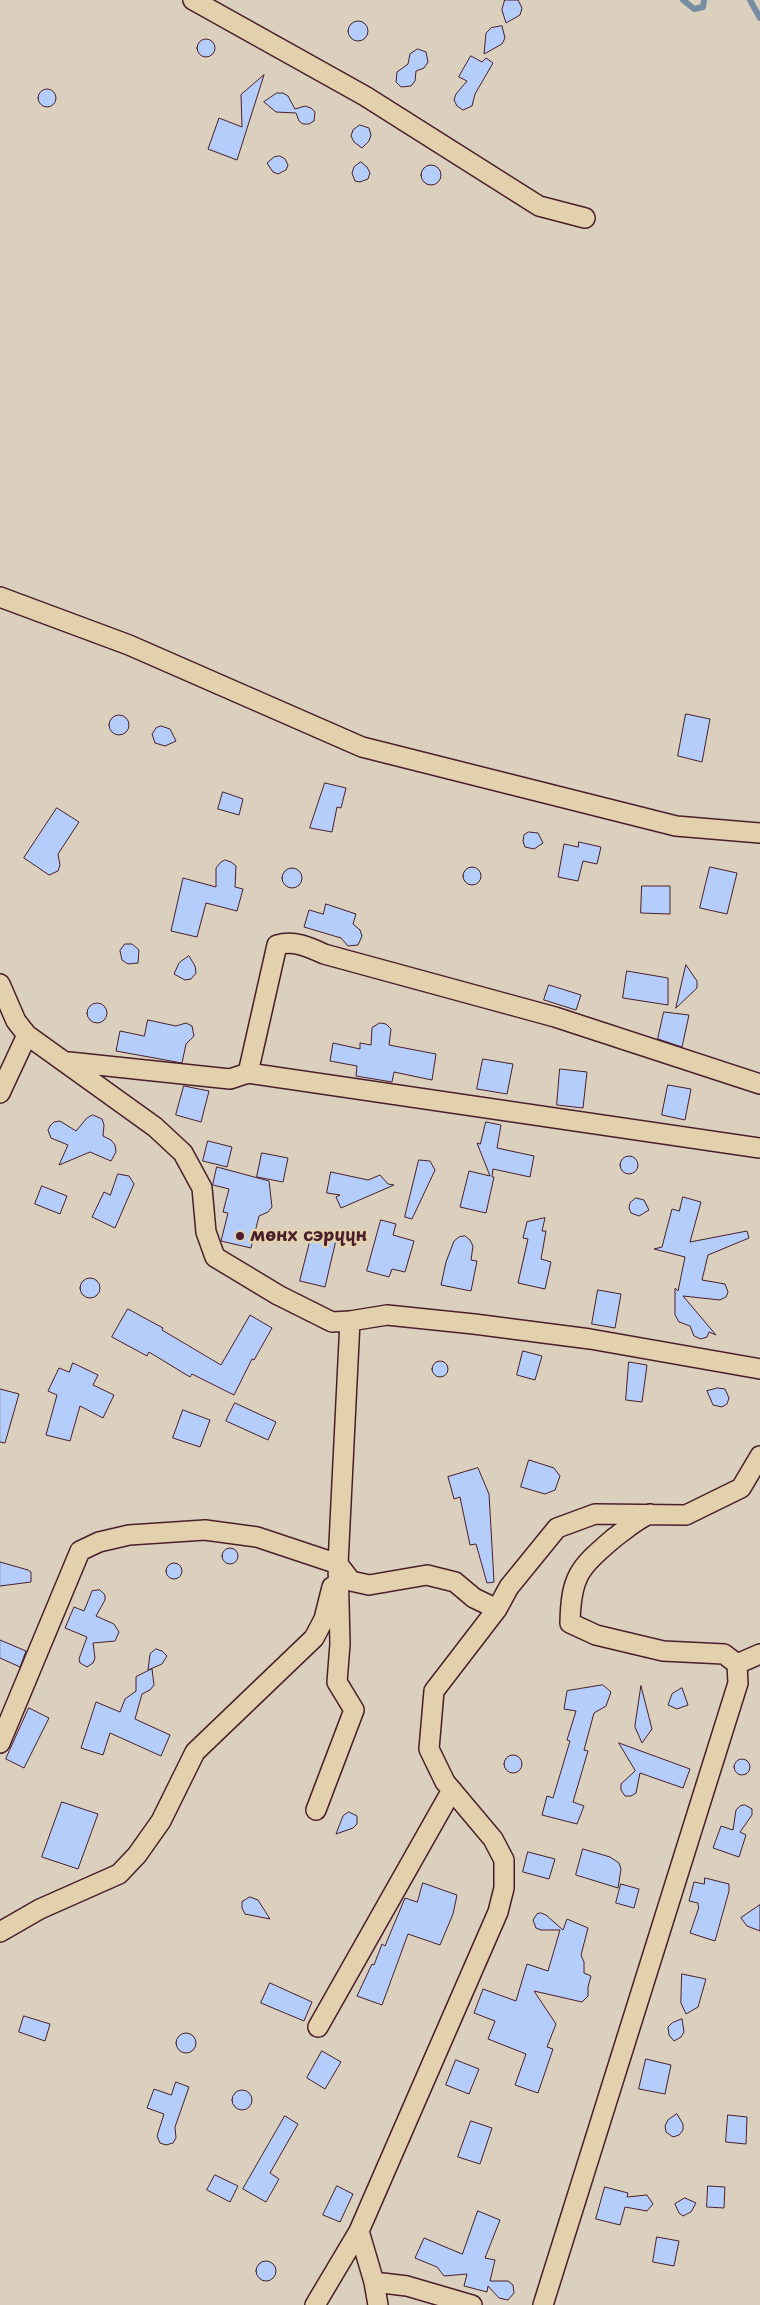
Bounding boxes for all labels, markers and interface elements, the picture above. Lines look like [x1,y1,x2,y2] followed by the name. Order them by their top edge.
[250,1225,367,1247] place label: мөнх сэрүүн
[234,1230,246,1242] marker: мөнх сэрүүн

